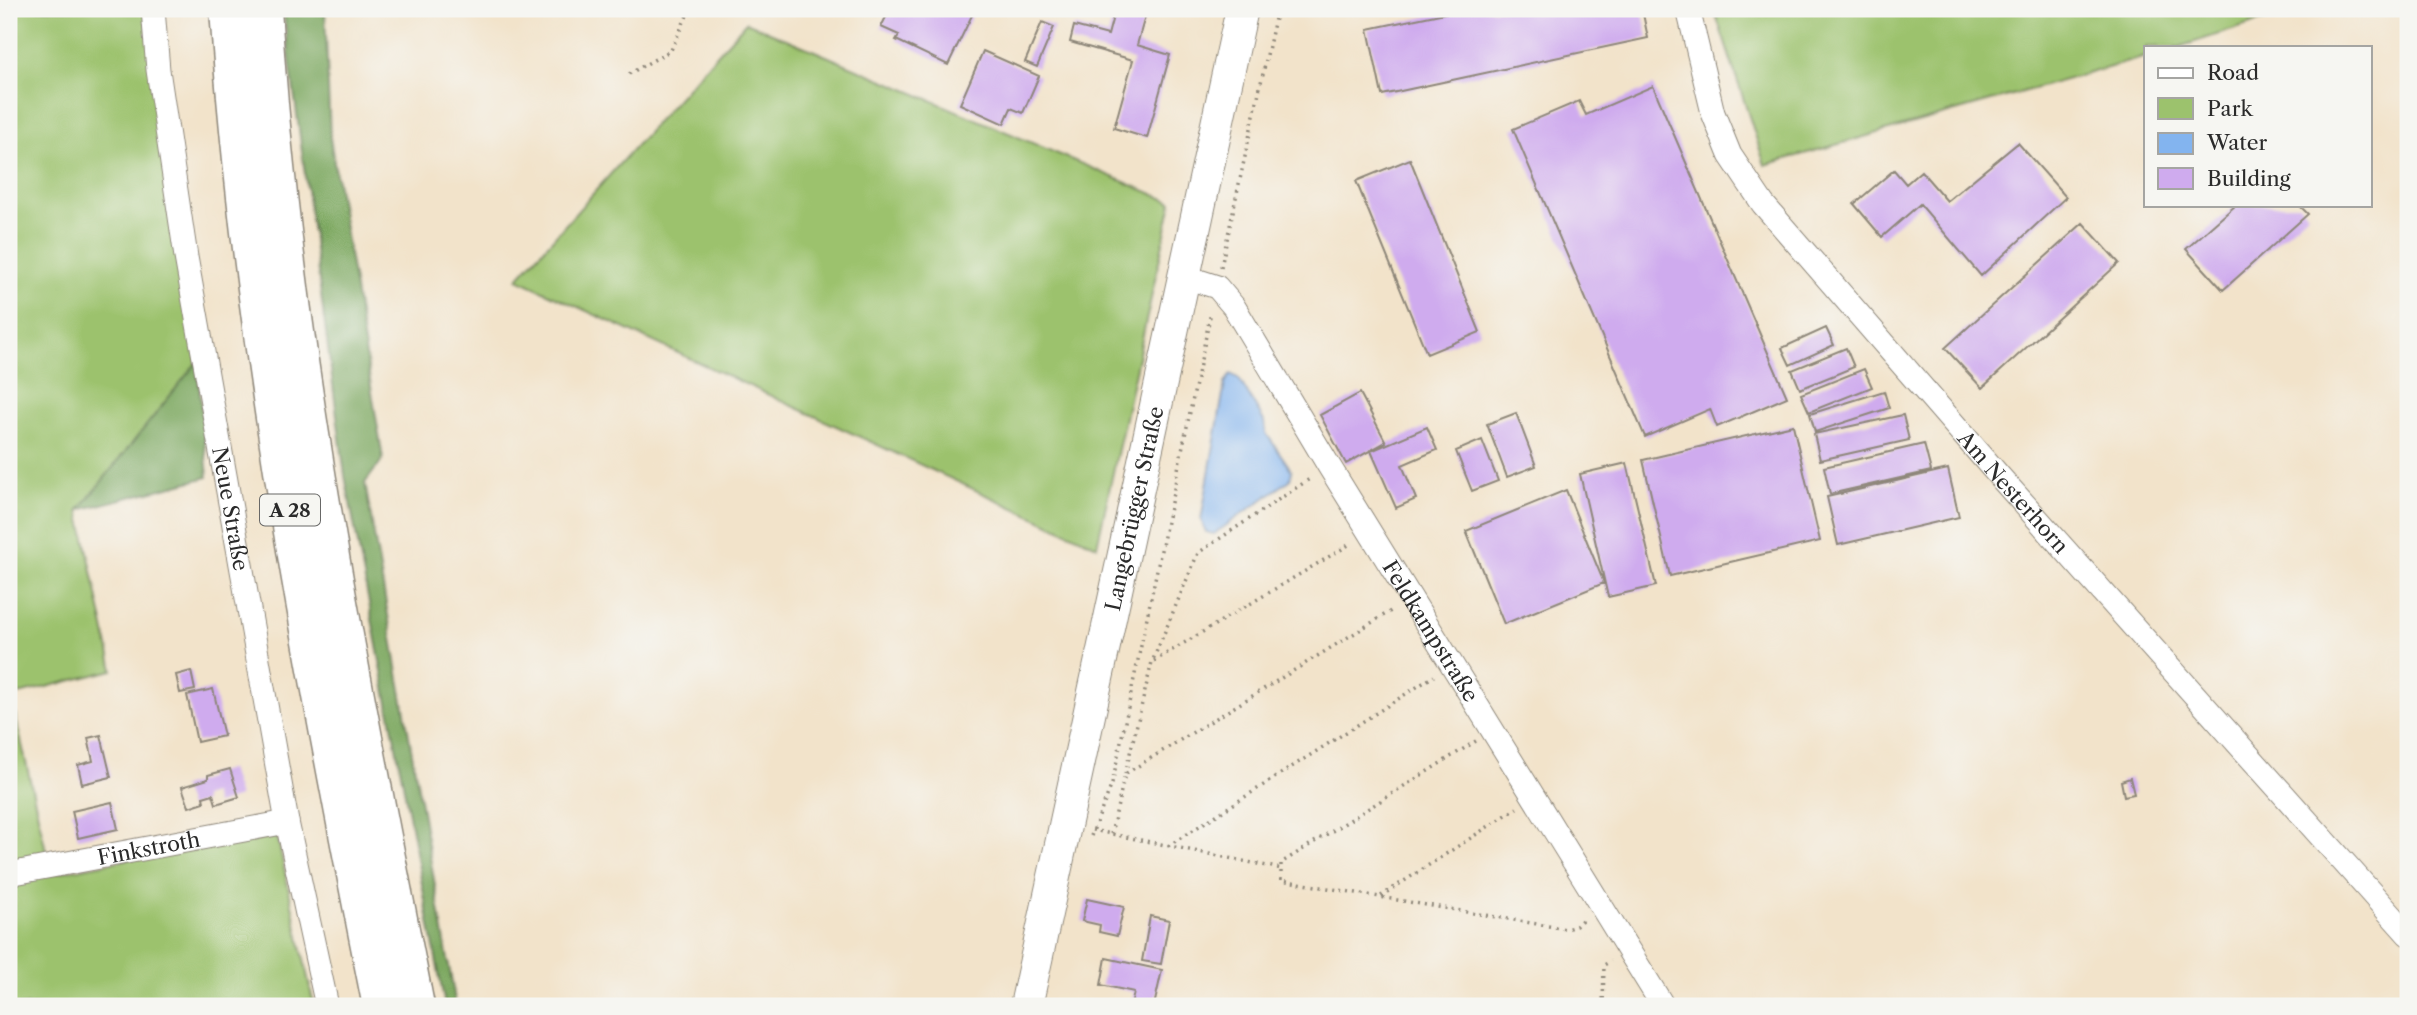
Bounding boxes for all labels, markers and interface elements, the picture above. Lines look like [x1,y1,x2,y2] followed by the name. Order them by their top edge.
[2144,46,2372,206] legend
[2207,60,2259,85] text: Road
[2207,96,2253,121] text: Park
[2206,130,2267,155] text: Water
[2207,166,2292,191] text: Building
[1099,404,1168,613] street label: Langebrügger Straße
[1952,425,2074,558] street label: Am Nesterhorn
[208,445,254,573] street label: Neue Straße
[260,495,320,526] road number: A 28
[1378,556,1484,706] street label: Feldkampstraße
[95,826,202,870] street label: Finkstroth

